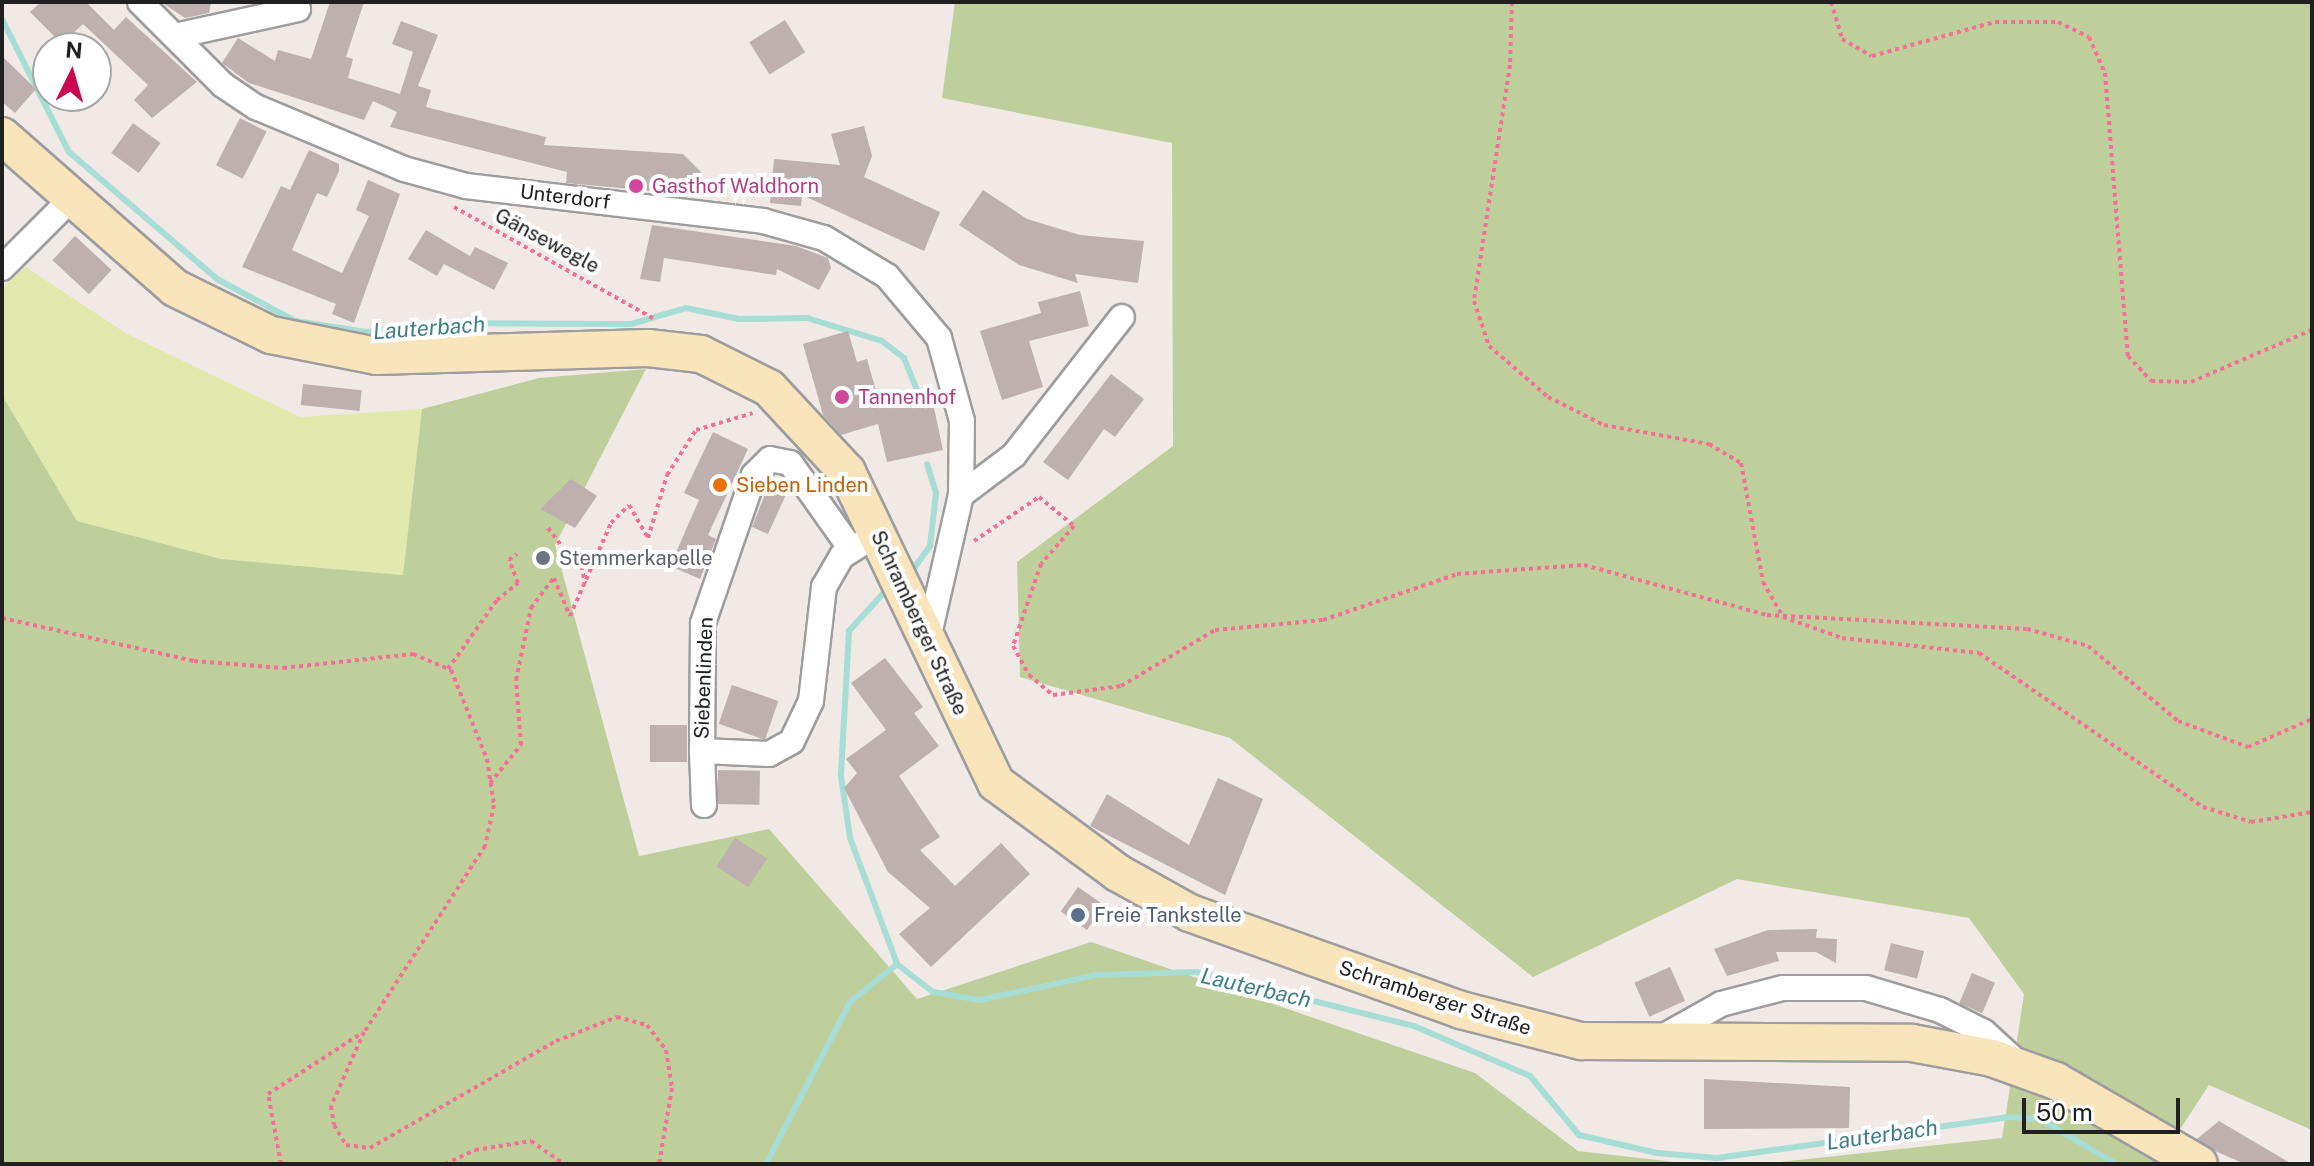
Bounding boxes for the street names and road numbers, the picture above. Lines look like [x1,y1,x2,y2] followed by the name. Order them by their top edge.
[518,180,612,214] street label: Unterdorf
[491,204,603,278] street label: Gänsewegle
[866,527,972,719] street label: Schramberger Straße
[690,617,718,739] street label: Siebenlinden
[1336,956,1534,1040] street label: Schramberger Straße

